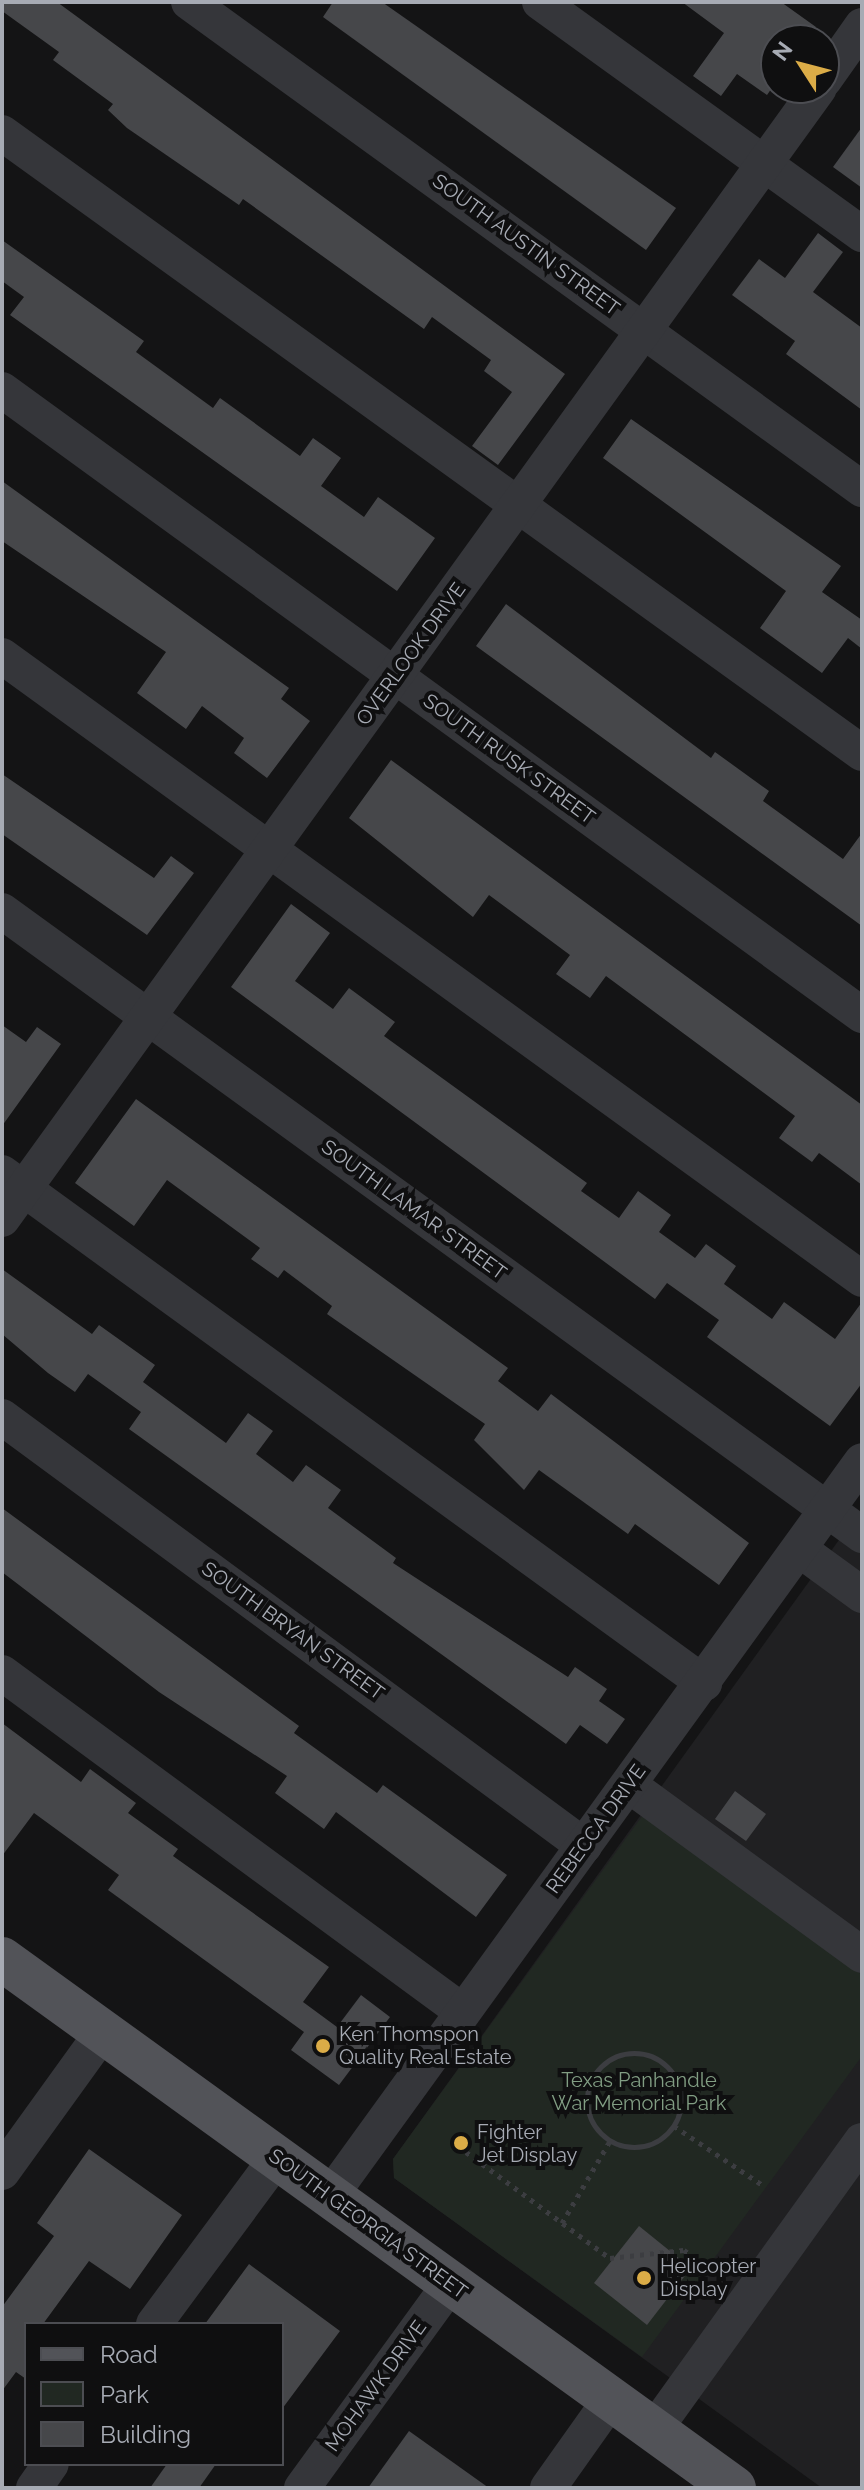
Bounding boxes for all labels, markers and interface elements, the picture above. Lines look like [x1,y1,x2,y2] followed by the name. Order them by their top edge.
[760,24,840,104] north arrow
[767,37,798,66] text: N
[427,169,625,321] street label: SOUTH AUSTIN STREET
[351,578,471,730] street label: OVERLOOK DRIVE
[418,689,600,829] street label: SOUTH RUSK STREET
[317,1135,511,1285] street label: SOUTH LAMAR STREET
[197,1557,389,1705] street label: SOUTH BRYAN STREET
[541,1760,651,1898] street label: REBECCA DRIVE
[339,2022,513,2069] place label: Ken Thomspon Quality Real Estate
[314,2037,332,2055] marker: Ken Thomspon Quality Real Estate
[551,2068,727,2115] park label: Texas Panhandle War Memorial Park
[477,2120,577,2167] place label: Fighter Jet Display
[452,2134,470,2152] marker: Fighter Jet Display
[264,2144,472,2304] street label: SOUTH GEORGIA STREET
[660,2254,756,2301] place label: Helicopter Display
[635,2269,653,2287] marker: Helicopter Display
[320,2316,432,2456] street label: MOHAWK DRIVE
[24,2322,284,2466] legend
[100,2340,158,2369] text: Road
[100,2380,149,2409] text: Park
[100,2420,191,2449] text: Building

